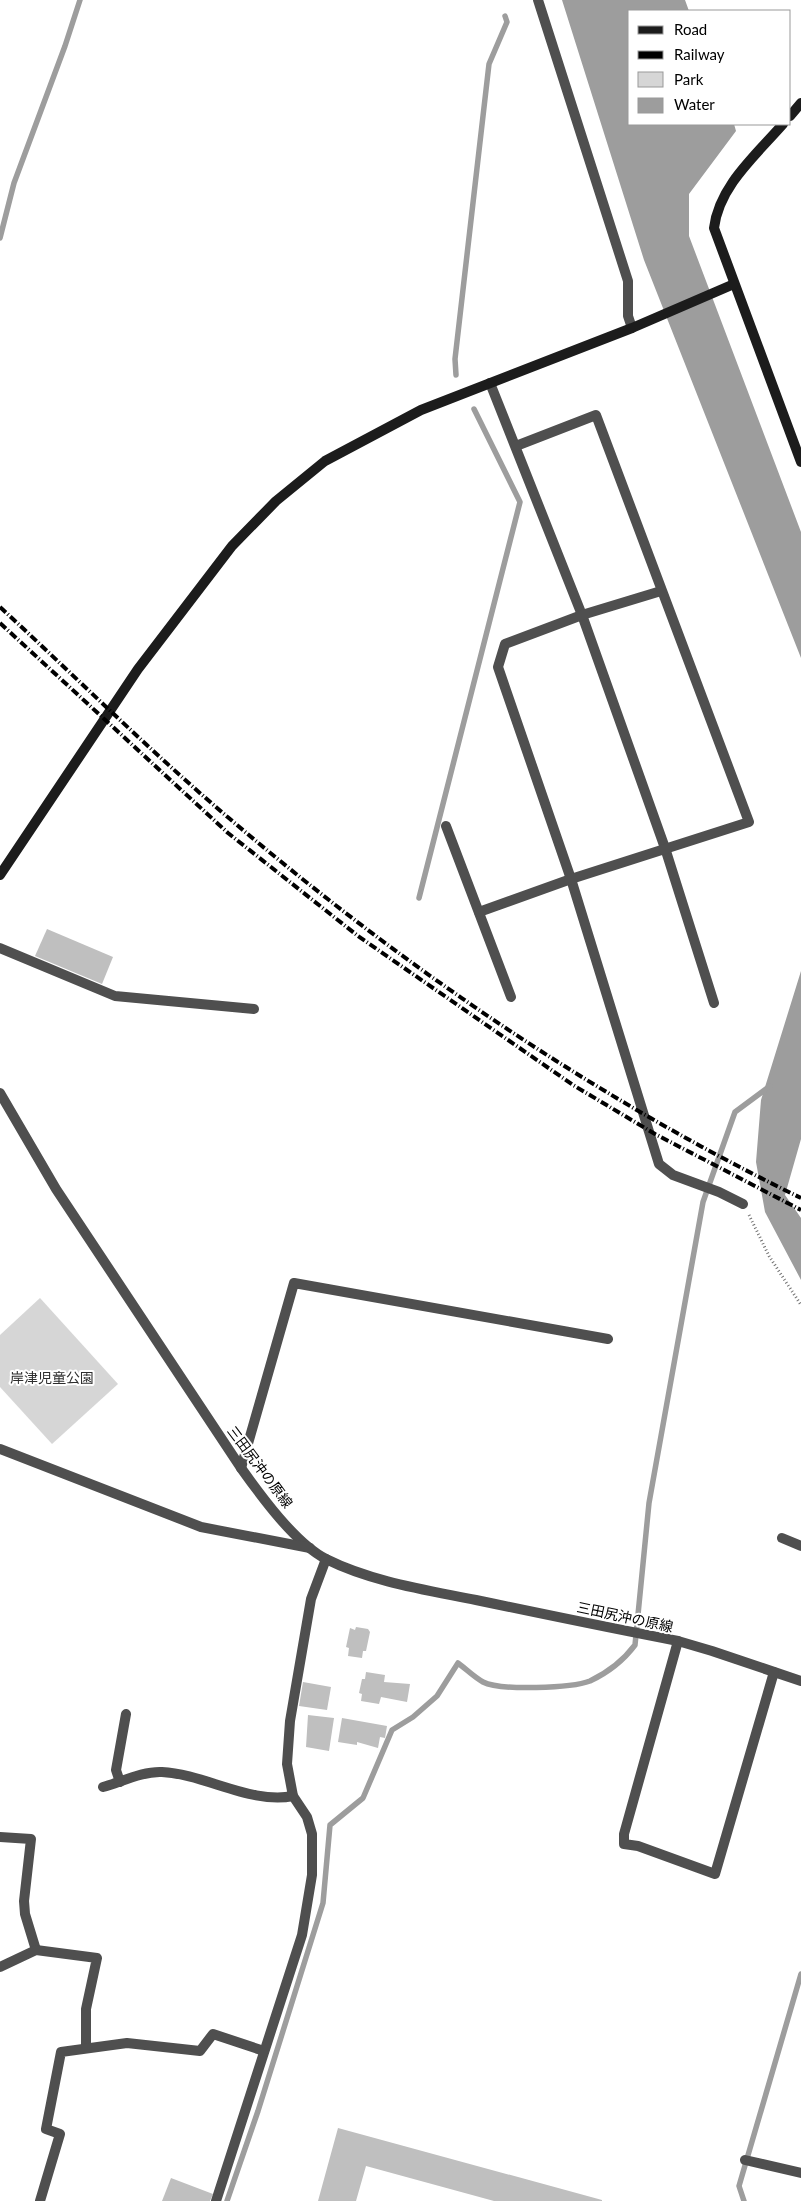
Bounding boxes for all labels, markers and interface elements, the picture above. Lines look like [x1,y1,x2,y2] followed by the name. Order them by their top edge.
[628,10,791,125] legend
[674,20,707,38] text: Road
[674,45,725,63] text: Railway
[674,70,704,88] text: Park
[674,95,715,113] text: Water
[10,1369,94,1386] park label: 岸津児童公園
[224,1422,297,1511] street label: 三田尻沖の原線
[575,1598,675,1635] street label: 三田尻沖の原線

